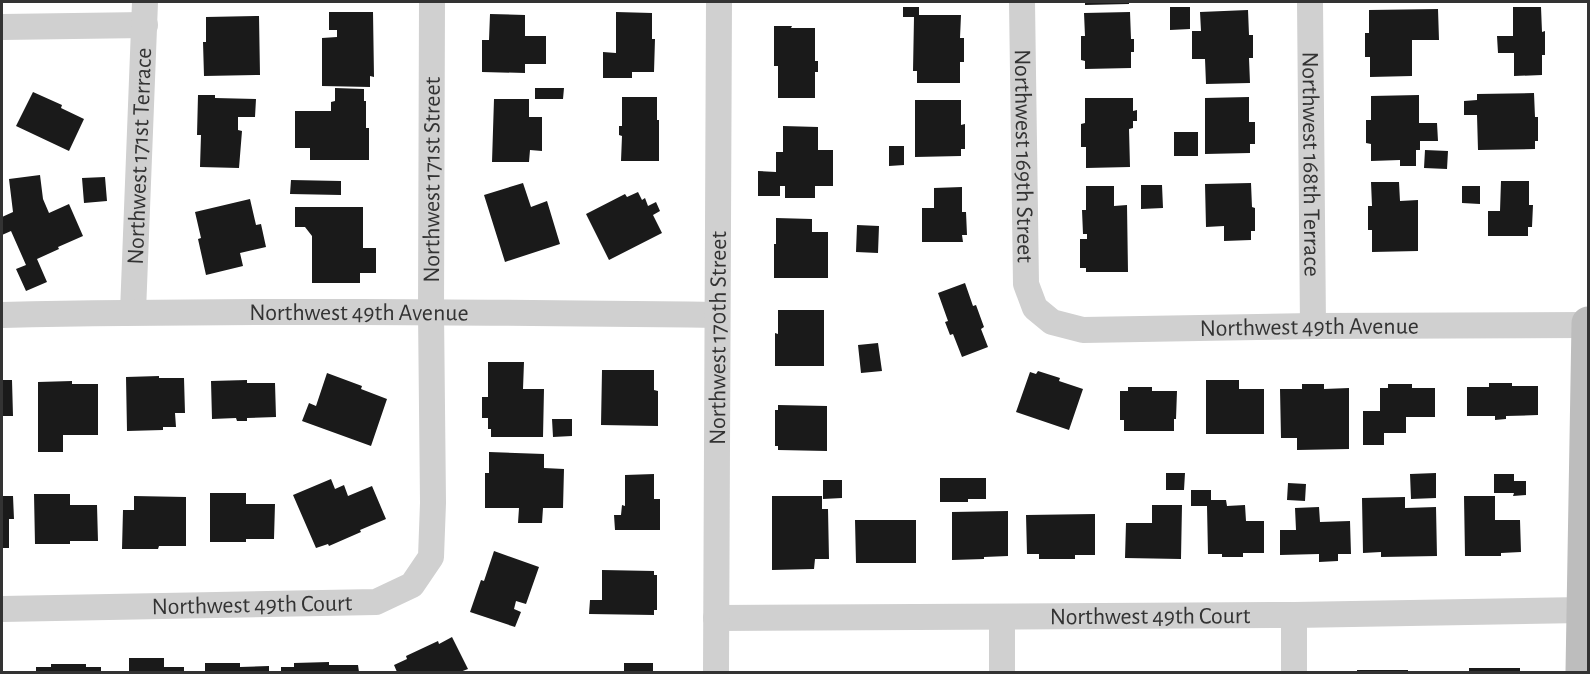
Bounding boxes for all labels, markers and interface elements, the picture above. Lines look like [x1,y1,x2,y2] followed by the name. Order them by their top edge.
[124,47,156,265] street label: Northwest 171st Terrace
[1010,49,1037,263] street label: Northwest 169th Street
[1297,51,1324,277] street label: Northwest 168th Terrace
[420,76,445,283] street label: Northwest 171st Street
[706,231,731,445] street label: Northwest 170th Street
[249,301,469,325] street label: Northwest 49th Avenue
[1199,315,1419,341] street label: Northwest 49th Avenue
[152,591,353,619] street label: Northwest 49th Court
[1050,604,1251,629] street label: Northwest 49th Court

